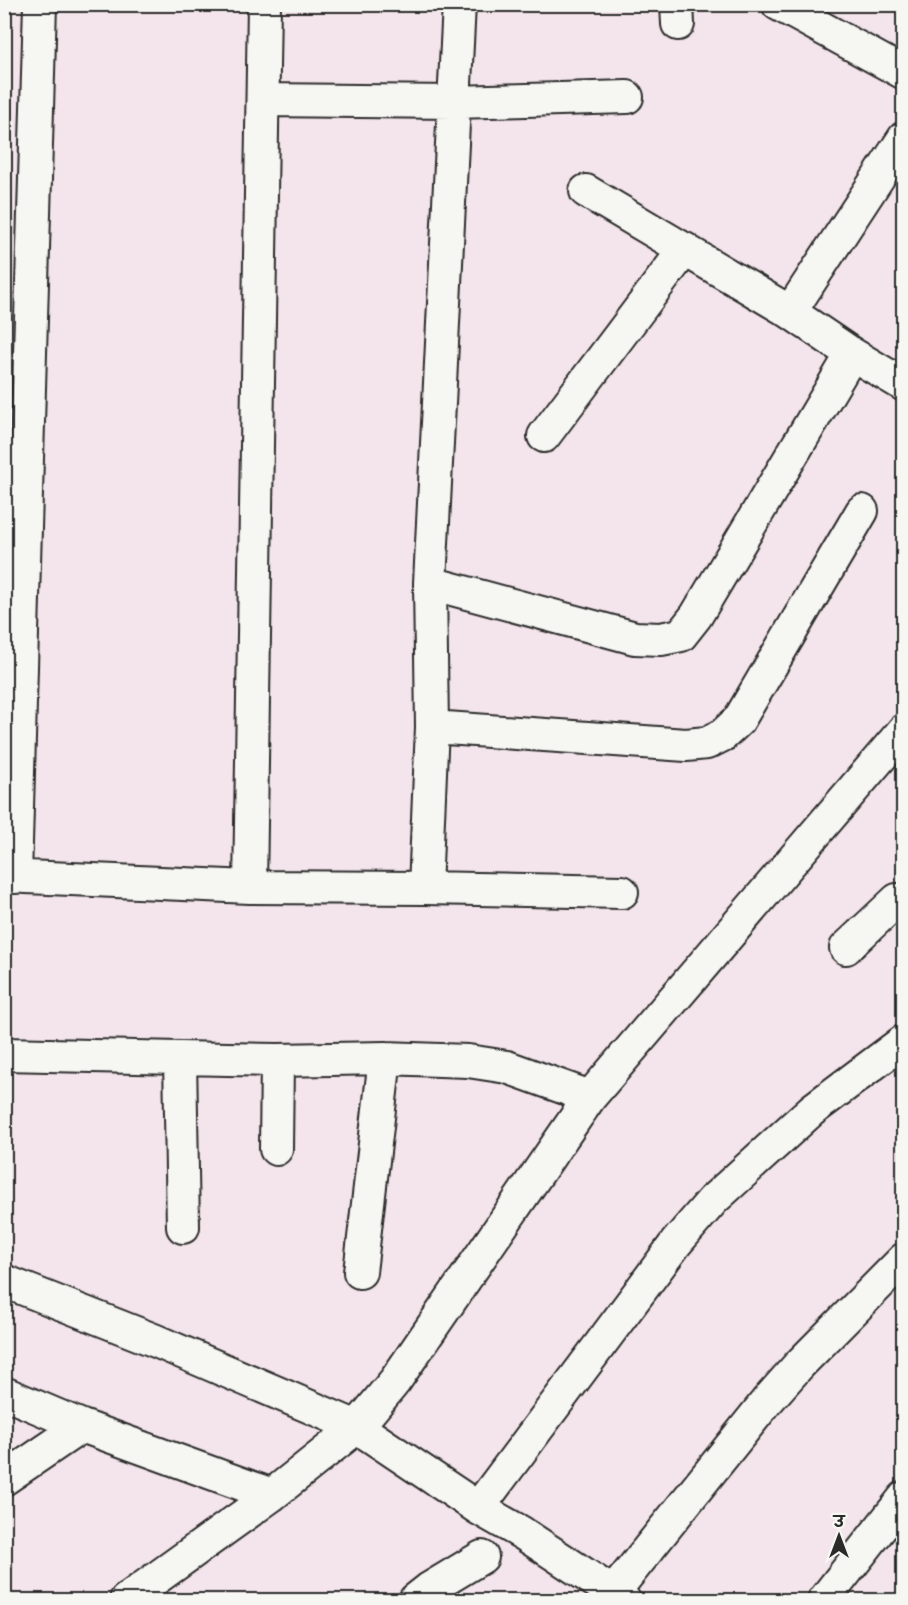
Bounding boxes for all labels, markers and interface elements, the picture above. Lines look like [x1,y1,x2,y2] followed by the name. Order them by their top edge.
[809,1506,869,1566] north arrow
[832,1511,846,1532] text: उ

